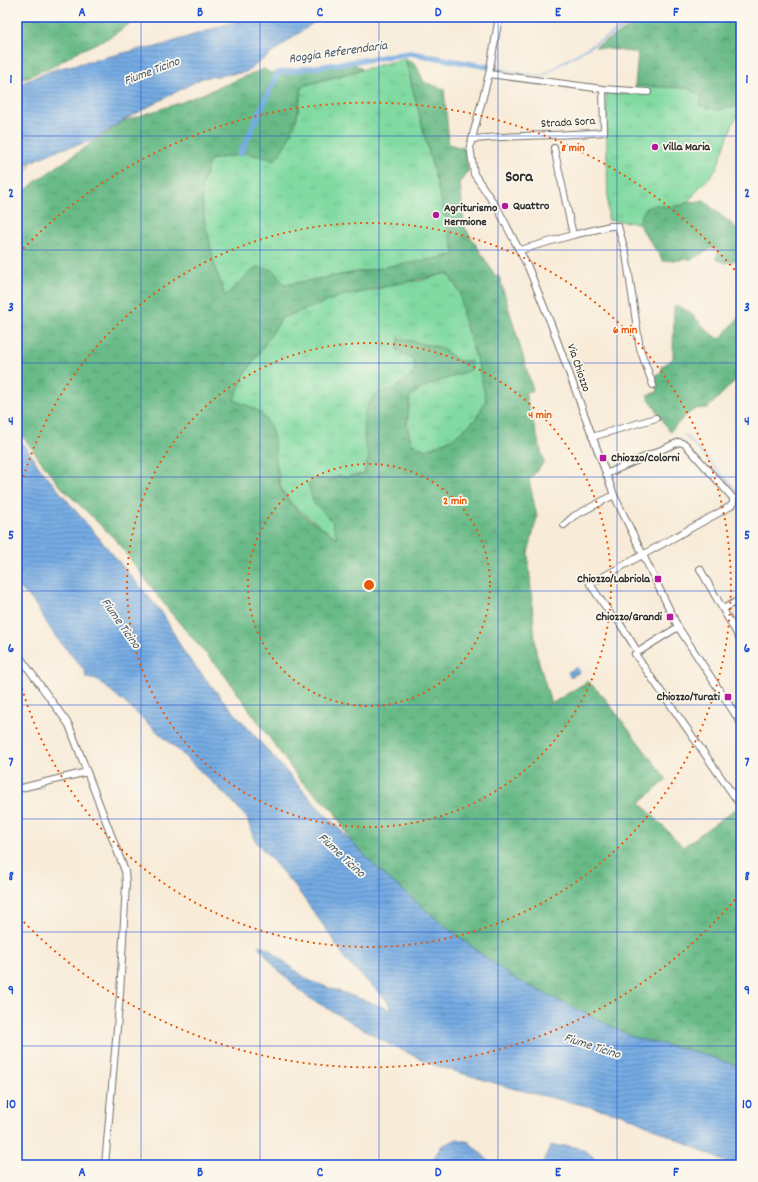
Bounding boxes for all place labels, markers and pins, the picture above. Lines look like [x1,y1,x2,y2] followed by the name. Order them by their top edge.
[663,139,711,156] place label: Villa Maria
[650,142,660,152] marker: Villa Maria
[513,198,550,215] place label: Quattro
[444,200,498,231] place label: Agriturismo Hermione
[500,201,510,211] marker: Quattro
[431,210,441,220] marker: Agriturismo Hermione
[611,450,680,467] place label: Chiozzo/Colorni
[598,453,608,463] marker: Chiozzo/Colorni
[577,571,651,588] place label: Chiozzo/Labriola
[653,574,663,584] marker: Chiozzo/Labriola
[362,578,376,592] centre of rings
[596,609,663,626] place label: Chiozzo/Grandi
[665,612,675,622] marker: Chiozzo/Grandi
[656,689,721,706] place label: Chiozzo/Turati
[723,692,733,702] marker: Chiozzo/Turati

